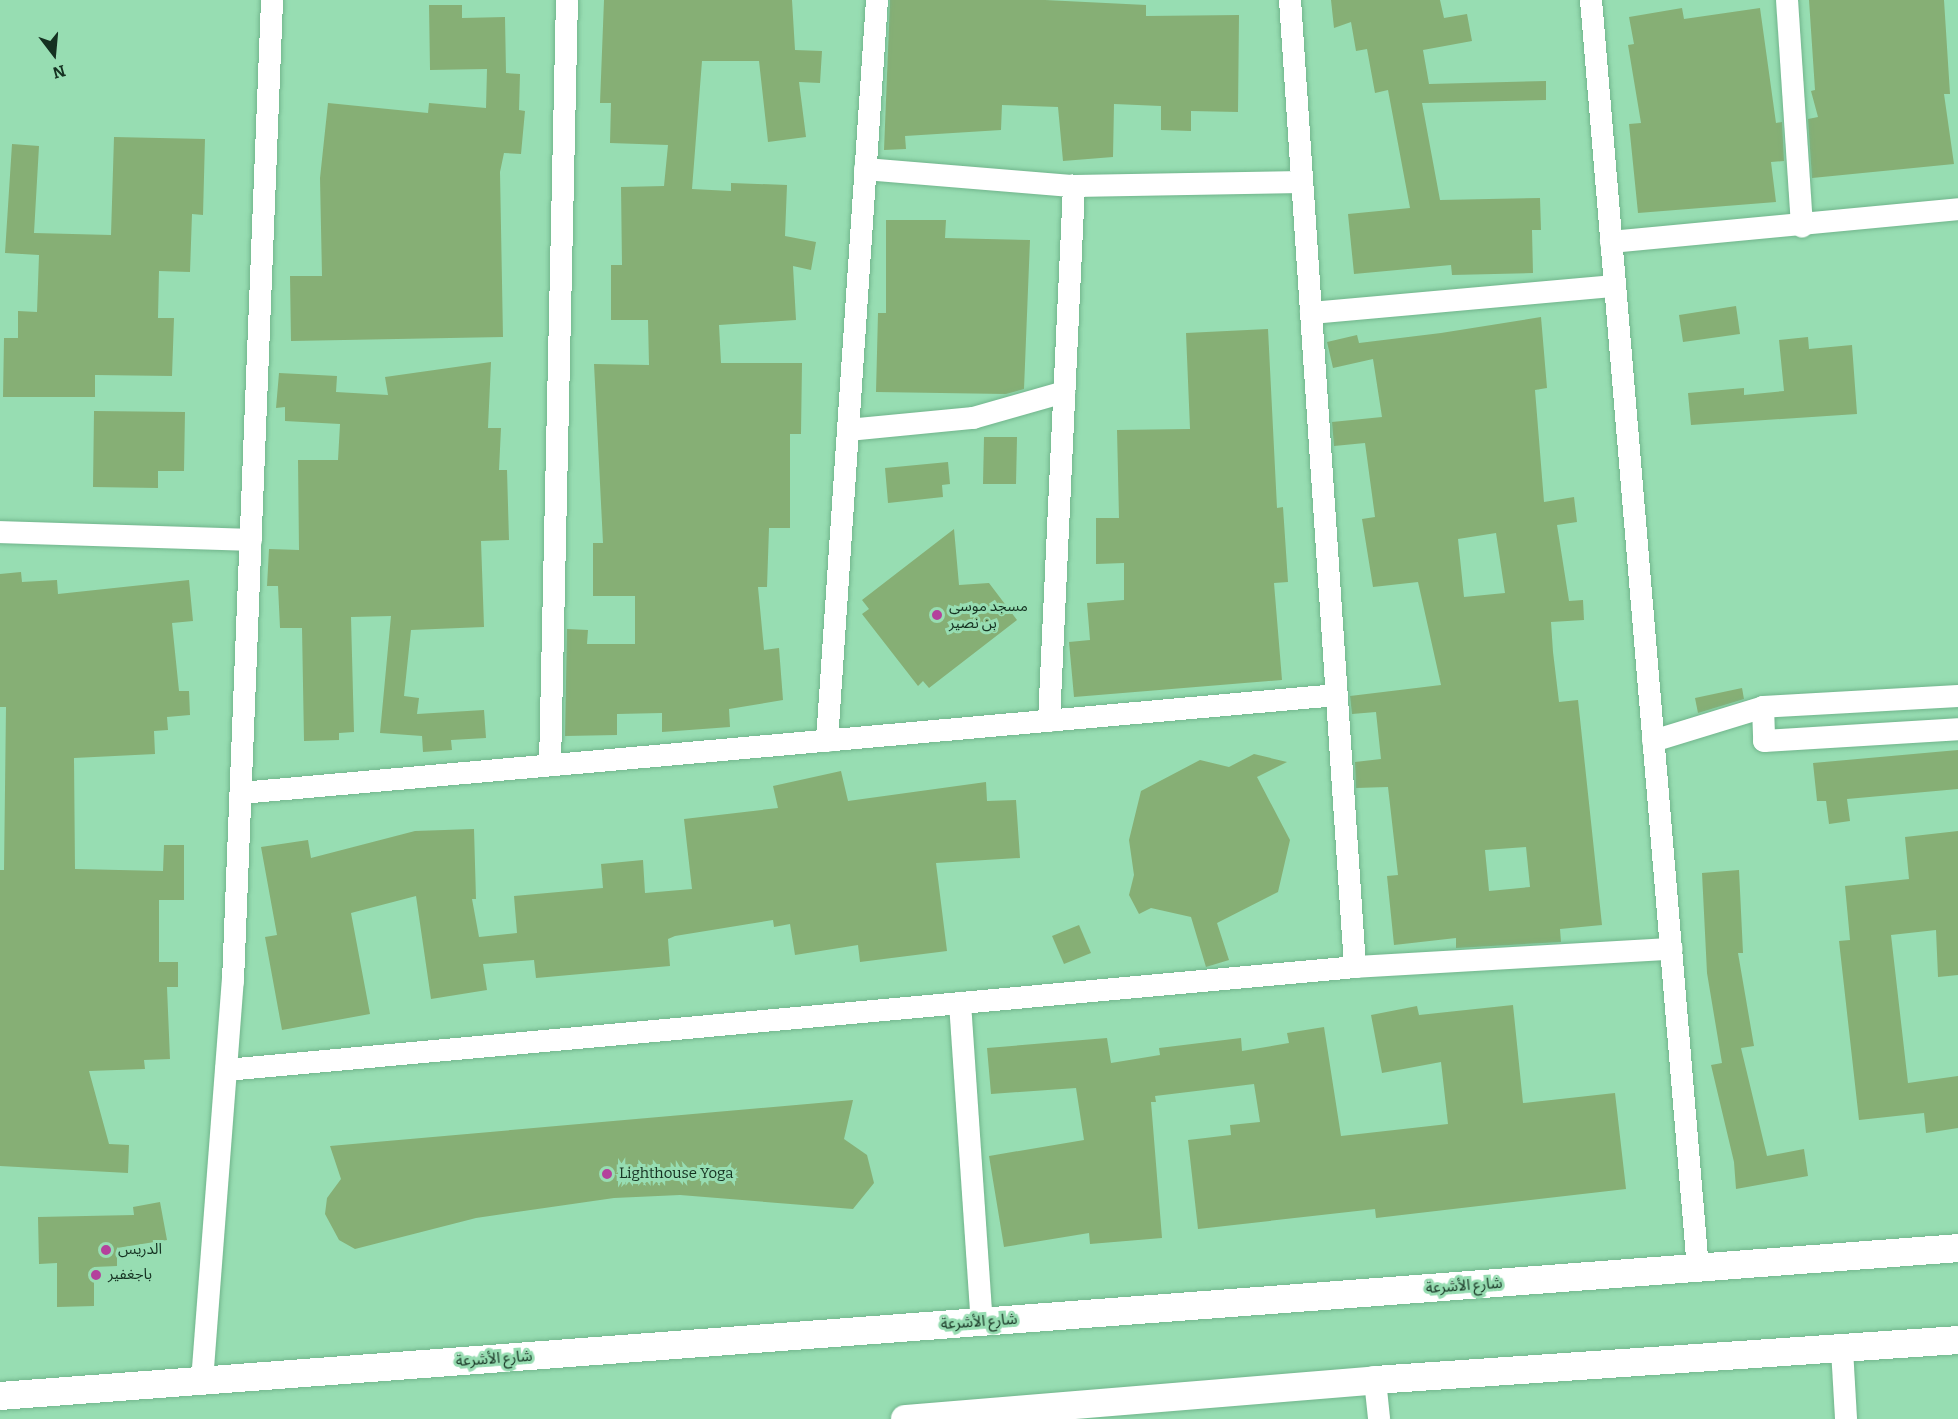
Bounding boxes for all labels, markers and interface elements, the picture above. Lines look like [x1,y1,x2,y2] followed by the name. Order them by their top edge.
[24,24,84,84] north arrow
[51,61,68,83] text: N
[949,597,1028,632] place label: مسجد موسى بن نصير
[930,608,944,622] marker: مسجد موسى بن نصير
[619,1165,733,1183] place label: Lighthouse Yoga
[600,1167,614,1181] marker: Lighthouse Yoga
[118,1241,162,1259] place label: الدريس
[99,1243,113,1257] marker: الدريس
[108,1266,152,1284] place label: باجغفير
[89,1268,103,1282] marker: باجغفير
[1425,1274,1503,1298] street label: شارع الأشرعة
[940,1310,1018,1334] street label: شارع الأشرعة
[455,1347,533,1371] street label: شارع الأشرعة

